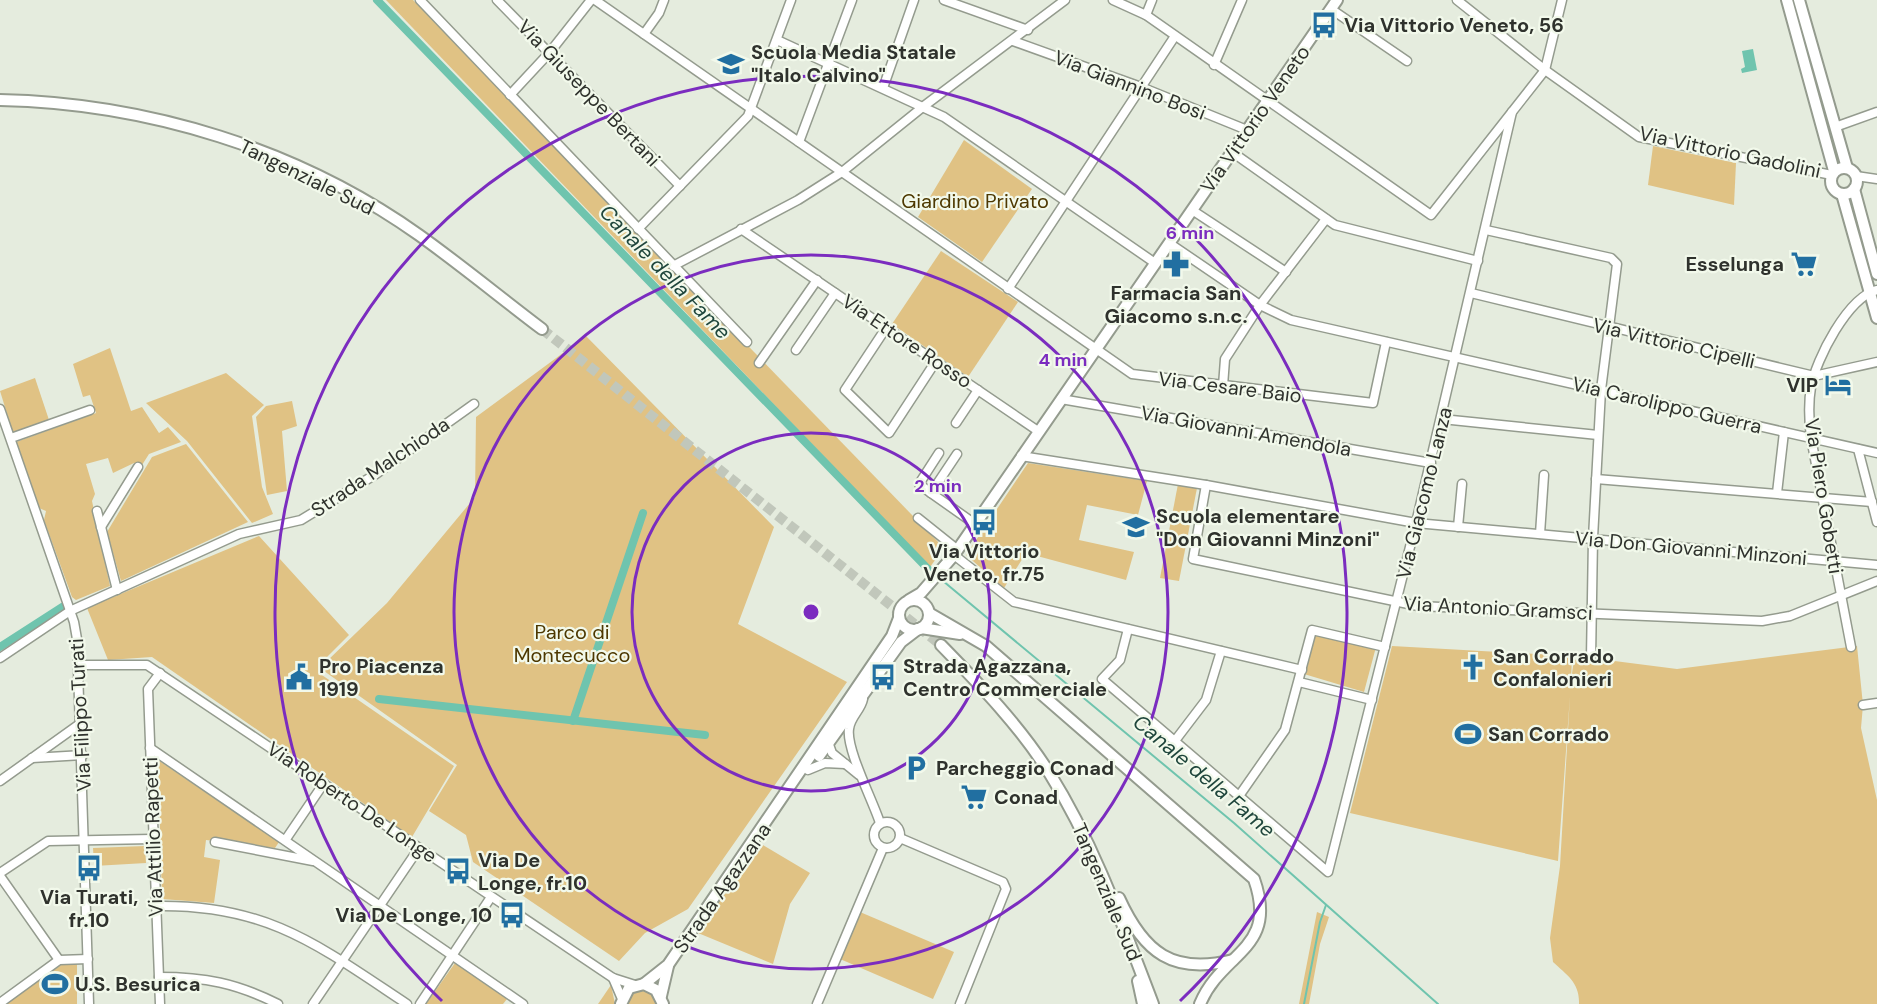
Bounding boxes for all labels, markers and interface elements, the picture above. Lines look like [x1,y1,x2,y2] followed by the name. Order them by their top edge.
[1309,10,1339,40] bus stop icon: Via Vittorio Veneto, 56
[1344,12,1564,38] place label: Via Vittorio Veneto, 56
[512,14,666,172] street label: Via Giuseppe Bertani
[751,39,956,88] place label: Scuola Media Statale "Italo Calvino"
[1194,40,1316,198] street label: Via Vittorio Veneto
[1050,44,1210,126] street label: Via Giannino Bosi
[716,49,746,79] school or university icon: Scuola Media Statale "Italo Calvino"
[1637,120,1823,184] street label: Via Vittorio Gadolini
[235,133,379,221] street label: Tangenziale Sud
[901,188,1049,214] park label: Giardino Privato
[593,198,737,346] water label: Canale della Fame
[1166,221,1214,245] text: 6 min
[1161,249,1191,279] pharmacy icon: Farmacia San Giacomo s.n.c.
[1789,249,1819,279] supermarket icon: Esselunga
[1685,251,1784,277] place label: Esselunga
[1104,280,1248,329] place label: Farmacia San Giacomo s.n.c.
[837,288,977,394] street label: Via Ettore Rosso
[1590,312,1758,374] street label: Via Vittorio Cipelli
[1039,348,1087,372] text: 4 min
[1157,365,1303,409] street label: Via Cesare Baio
[1823,370,1853,400] hotel icon: VIP
[1570,371,1764,439] street label: Via Carolippo Guerra
[1786,372,1818,398] place label: VIP
[1139,400,1353,462] street label: Via Giovanni Amendola
[1390,404,1458,582] street label: Via Giacomo Lanza
[306,411,454,523] street label: Strada Malchioda
[1799,416,1849,576] street label: Via Piero Gobetti
[914,474,962,498] text: 2 min
[1156,503,1379,552] place label: Scuola elementare "Don Giovanni Minzoni"
[969,507,999,537] bus stop icon: Via Vittorio Veneto, fr.75
[1121,512,1151,542] school or university icon: Scuola elementare "Don Giovanni Minzoni"
[1574,525,1808,571] street label: Via Don Giovanni Minzoni
[923,538,1045,587] place label: Via Vittorio Veneto, fr.75
[1403,590,1593,626] street label: Via Antonio Gramsci
[801,602,821,622] centre of rings
[514,619,630,668] park label: Parco di Montecucco
[63,638,97,792] street label: Via Filippo Turati
[1493,643,1614,692] place label: San Corrado Confalonieri
[1458,652,1488,682] church icon: San Corrado Confalonieri
[319,653,444,702] place label: Pro Piacenza 1919
[903,653,1107,702] place label: Strada Agazzana, Centro Commerciale
[284,662,314,692] public building icon: Pro Piacenza 1919
[868,662,898,692] bus stop icon: Strada Agazzana, Centro Commerciale
[1127,708,1281,844] water label: Canale della Fame
[1453,719,1483,749] sports icon: San Corrado
[1488,721,1609,747] place label: San Corrado
[262,735,442,869] street label: Via Roberto De Longe
[901,753,931,783] parking icon: Parcheggio Conad
[936,755,1114,781] place label: Parcheggio Conad
[137,756,169,918] street label: Via Attilio Rapetti
[959,782,989,812] supermarket icon: Conad
[994,784,1058,810] place label: Conad
[667,818,777,958] street label: Strada Agazzana
[1066,819,1148,965] street label: Tangenziale Sud
[478,847,587,896] place label: Via De Longe, fr.10
[74,853,104,883] bus stop icon: Via Turati, fr.10
[443,856,473,886] bus stop icon: Via De Longe, fr.10
[40,884,138,933] place label: Via Turati, fr.10
[497,900,527,930] bus stop icon: Via De Longe, 10
[335,902,492,928] place label: Via De Longe, 10
[40,969,70,999] sports icon: U.S. Besurica
[75,971,200,997] place label: U.S. Besurica

